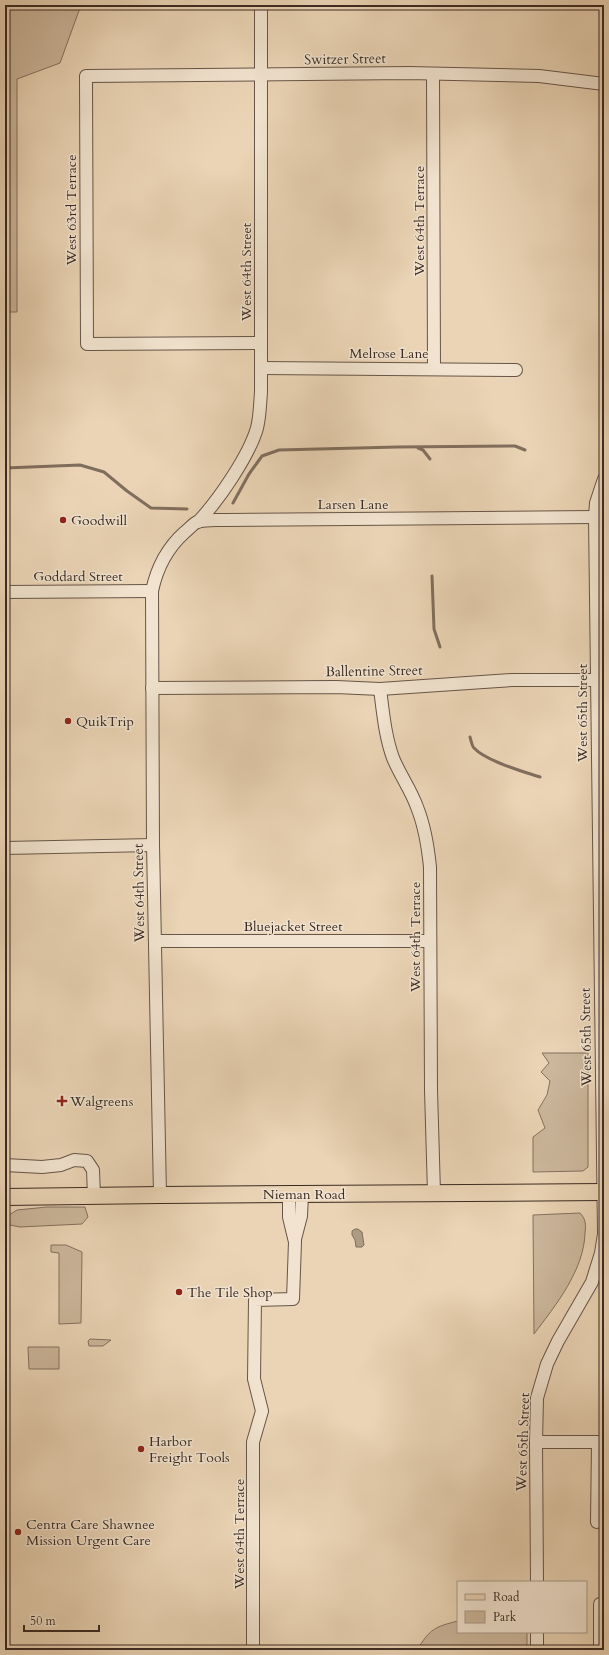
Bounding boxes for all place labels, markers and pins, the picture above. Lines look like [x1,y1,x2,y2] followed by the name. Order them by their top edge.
[71,511,127,530] place label: Goodwill
[58,515,68,525] marker: Goodwill
[76,712,134,731] place label: QuikTrip
[63,716,73,726] marker: QuikTrip
[69,1092,134,1111] place label: Walgreens
[57,1096,67,1106] marker: Walgreens
[187,1283,273,1302] place label: The Tile Shop
[174,1287,184,1297] marker: The Tile Shop
[149,1432,230,1467] place label: Harbor Freight Tools
[136,1444,146,1454] marker: Harbor Freight Tools
[26,1515,155,1550] place label: Centra Care Shawnee Mission Urgent Care
[13,1527,23,1537] marker: Centra Care Shawnee Mission Urgent Care

